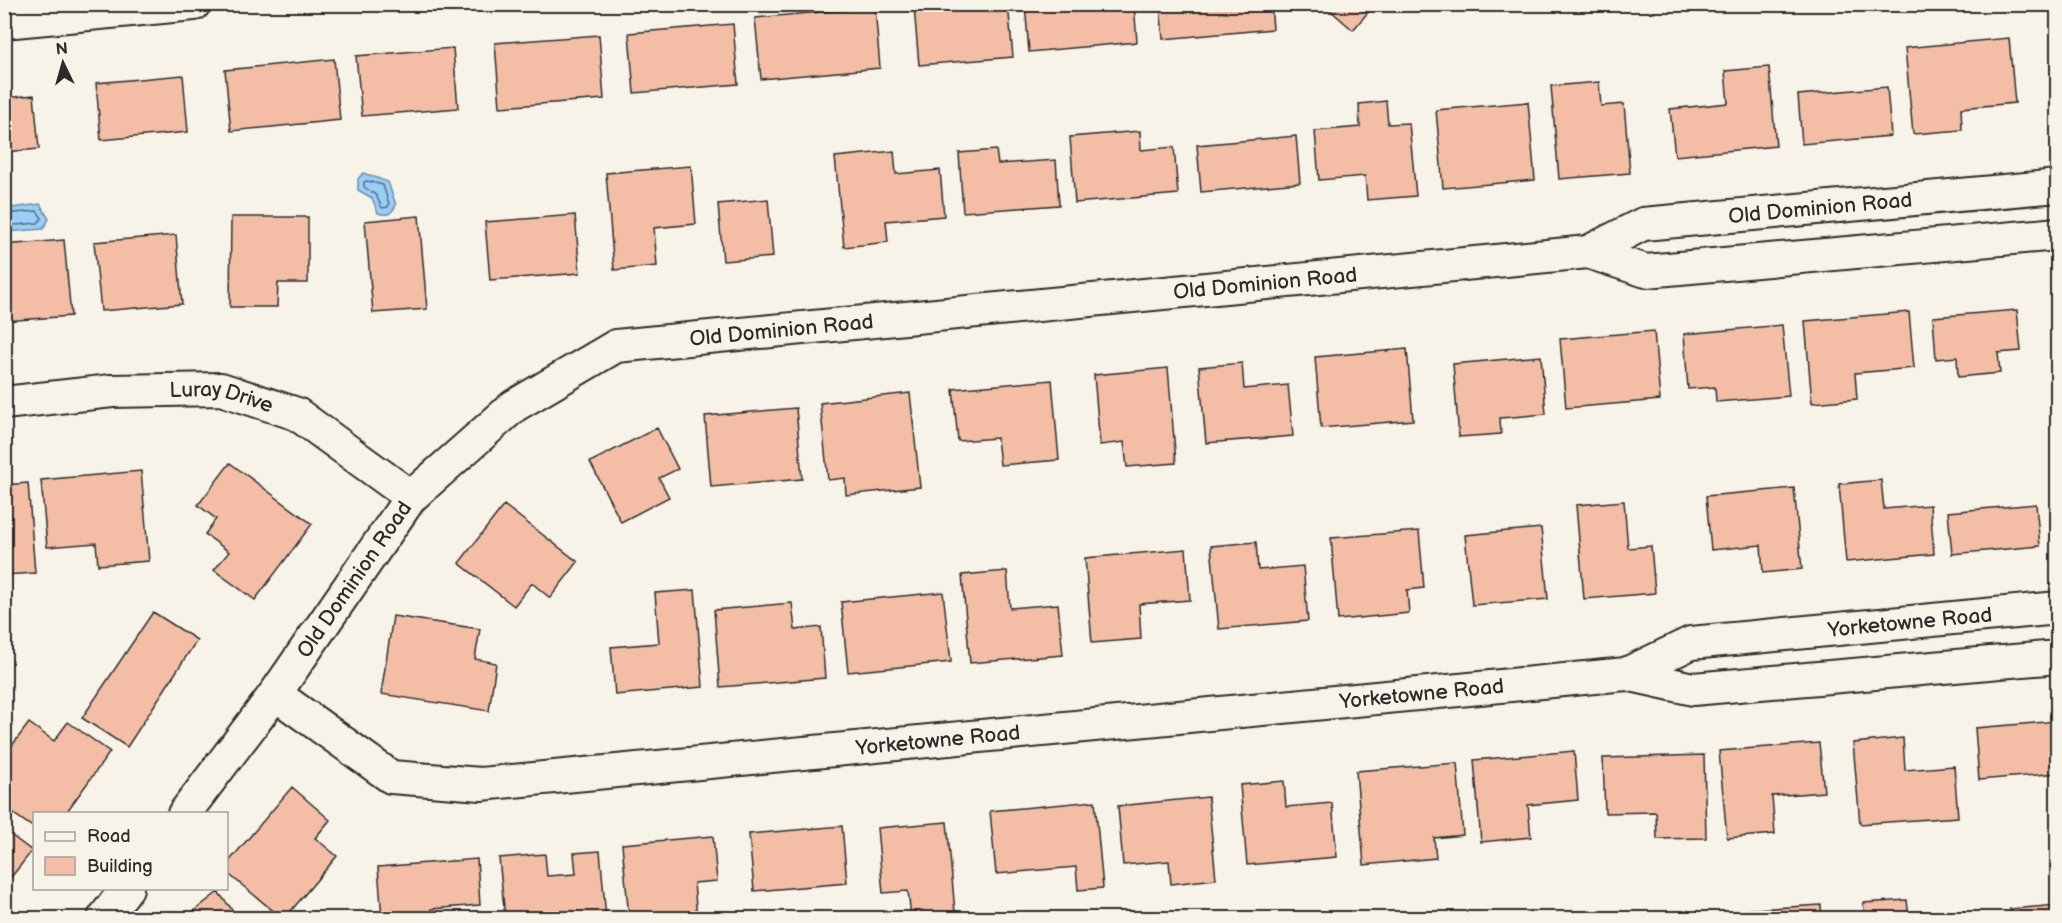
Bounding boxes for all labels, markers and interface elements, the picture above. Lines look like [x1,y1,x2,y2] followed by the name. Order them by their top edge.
[33,33,93,93] north arrow
[55,40,69,60] text: N
[1727,187,1913,229] street label: Old Dominion Road
[1172,262,1358,305] street label: Old Dominion Road
[688,309,875,352] street label: Old Dominion Road
[169,377,276,418] street label: Luray Drive
[292,497,417,663] street label: Old Dominion Road
[1826,602,1993,643] street label: Yorketowne Road
[1338,674,1505,715] street label: Yorketowne Road
[854,720,1021,761] street label: Yorketowne Road
[33,812,228,890] legend
[87,826,131,847] text: Road
[87,856,153,877] text: Building

